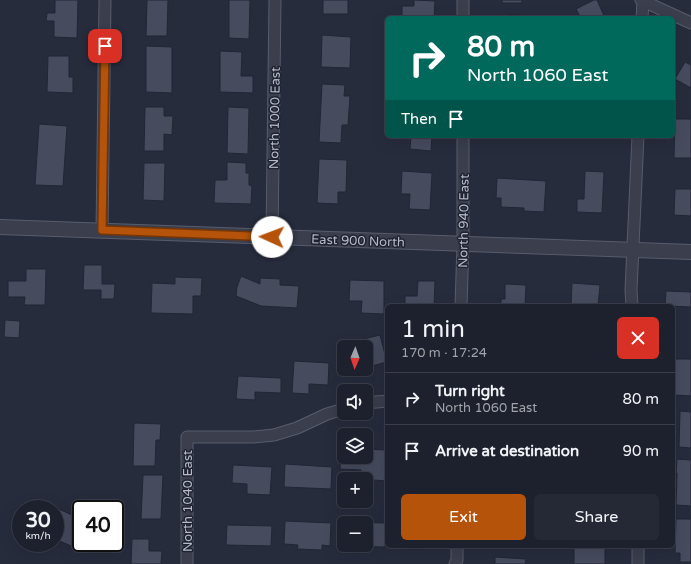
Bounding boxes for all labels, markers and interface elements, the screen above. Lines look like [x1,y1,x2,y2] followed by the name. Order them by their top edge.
[88,29,122,63] pin
[467,30,535,64] text: 80 m
[401,32,453,84] icon: right
[94,35,116,57] icon: arrive
[467,64,608,86] text: North 1060 East
[266,67,284,169] street label: North 1000 East
[445,108,467,130] icon: arrive
[401,110,437,128] text: Then
[455,174,473,268] street label: North 940 East
[251,216,293,258] position arrow
[311,231,405,251] street label: East 900 North
[401,315,465,344] text: 1 min
[617,317,659,359] button: close
[337,340,373,376] north arrow
[337,340,373,552] map controls
[401,345,487,361] text: 170 m · 17:24
[435,382,505,400] text: Turn right
[337,384,373,420] button: sound
[401,388,423,410] icon: right
[622,390,659,408] text: 80 m
[435,400,537,416] text: North 1060 East
[337,428,373,464] button: layers
[401,440,423,462] icon: arrive
[435,442,579,460] text: Arrive at destination
[622,442,659,460] text: 90 m
[180,450,196,552] street label: North 1040 East
[337,472,373,508] button: +
[401,494,526,540] button: Exit
[534,494,659,540] button: Share
[72,500,124,552] speed limit sign: 40
[25,509,51,533] text: 30
[337,516,373,552] button: −
[25,530,51,542] text: km/h

